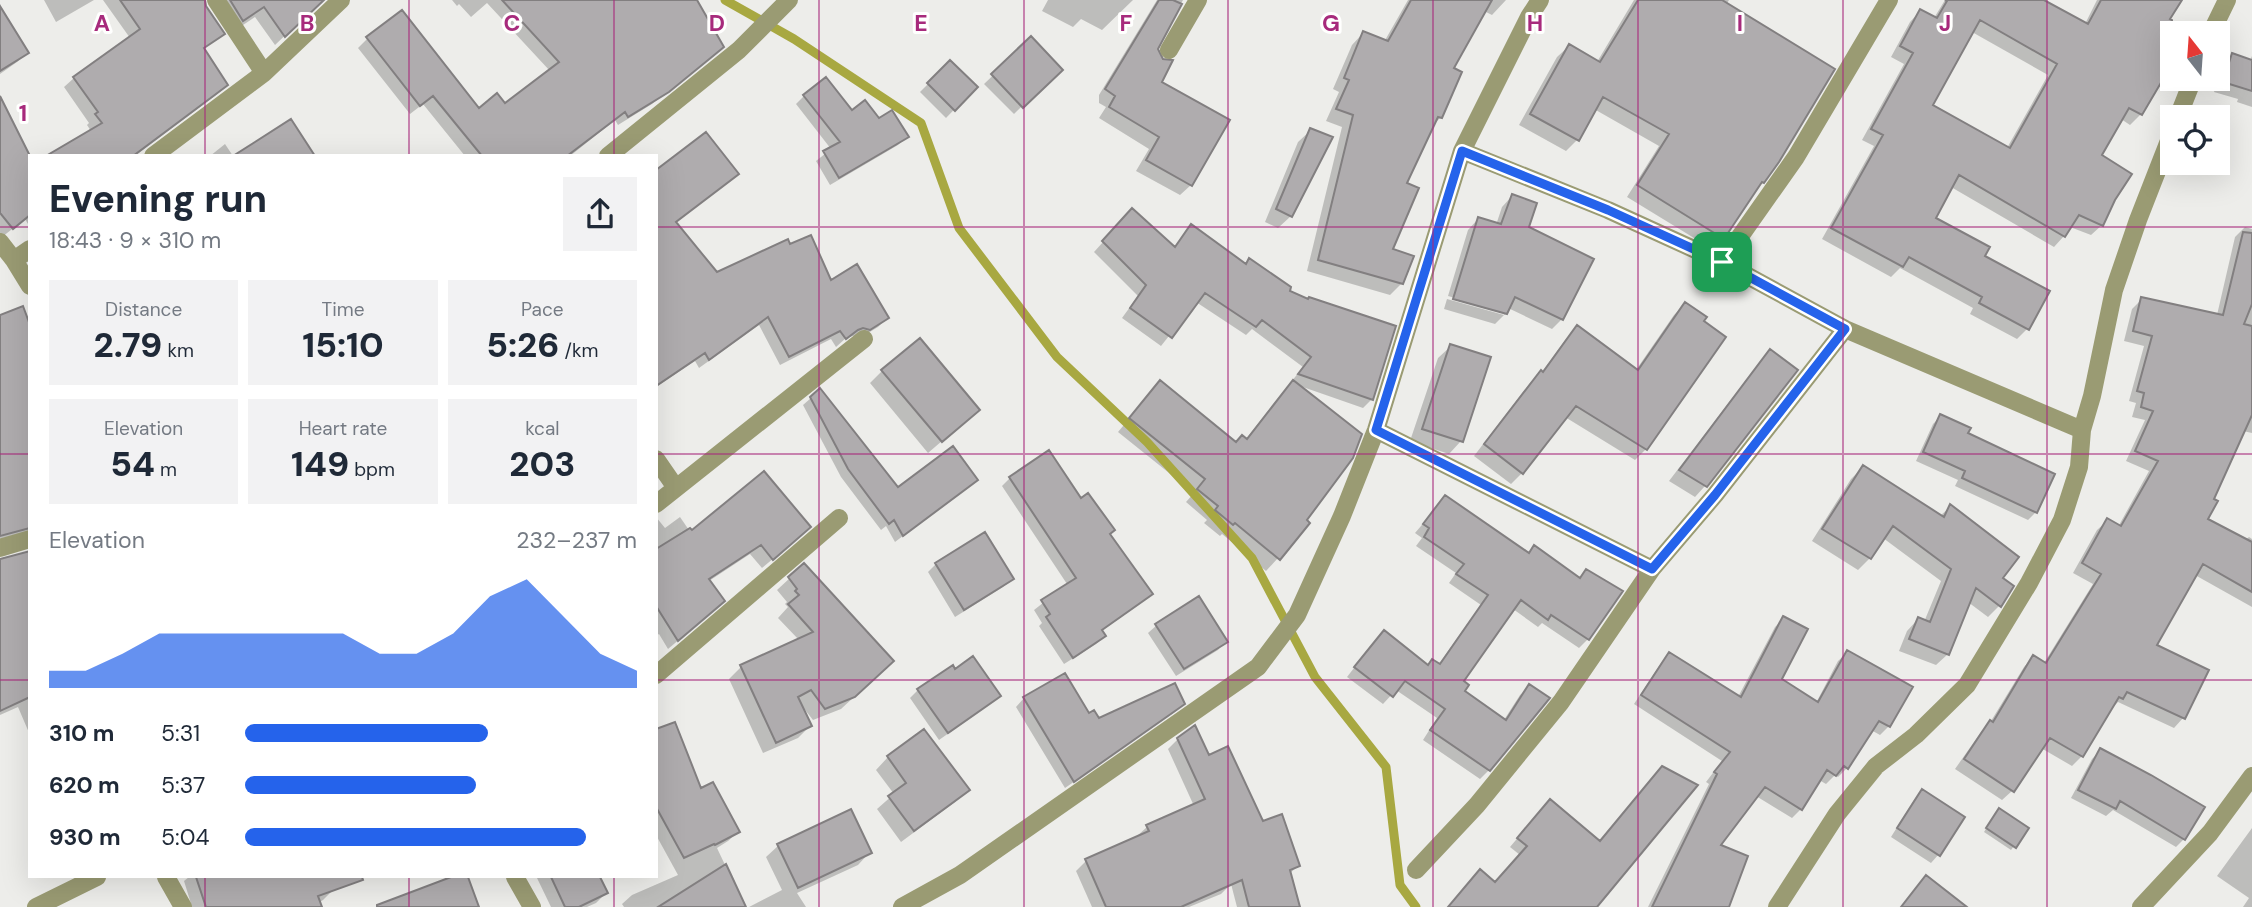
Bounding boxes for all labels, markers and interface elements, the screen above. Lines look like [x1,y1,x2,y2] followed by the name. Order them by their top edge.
[94,8,110,38] text: A
[300,8,314,38] text: B
[504,8,520,38] text: C
[709,8,725,38] text: D
[914,8,928,38] text: E
[1120,8,1133,38] text: F
[1322,8,1340,38] text: G
[1527,8,1543,38] text: H
[1737,8,1743,38] text: I
[1939,8,1951,38] text: J
[2160,21,2230,91] north arrow
[2160,21,2230,175] map controls
[19,98,27,128] text: 1
[2160,105,2230,175] button: locate
[49,174,267,224] text: Evening run
[563,177,637,251] button: share
[49,225,221,255] text: 18:43 · 9 × 310 m
[1692,232,1752,292] pin
[1703,243,1741,281] icon: arrive
[105,297,182,322] text: Distance
[322,297,364,322] text: Time
[521,297,564,322] text: Pace
[93,322,162,368] text: 2.79
[302,322,384,368] text: 15:10
[486,322,560,368] text: 5:26
[162,338,194,363] text: km
[560,338,599,363] text: /km
[104,416,183,441] text: Elevation
[299,416,387,441] text: Heart rate
[525,416,559,441] text: kcal
[110,441,155,487] text: 54
[291,441,349,487] text: 149
[509,441,575,487] text: 203
[155,457,177,482] text: m
[349,457,395,482] text: bpm
[49,525,145,555] text: Elevation
[516,525,637,555] text: 232–237 m
[49,718,114,748] text: 310 m
[161,718,200,748] text: 5:31
[49,770,120,800] text: 620 m
[161,770,205,800] text: 5:37
[49,822,121,852] text: 930 m
[161,822,209,852] text: 5:04

